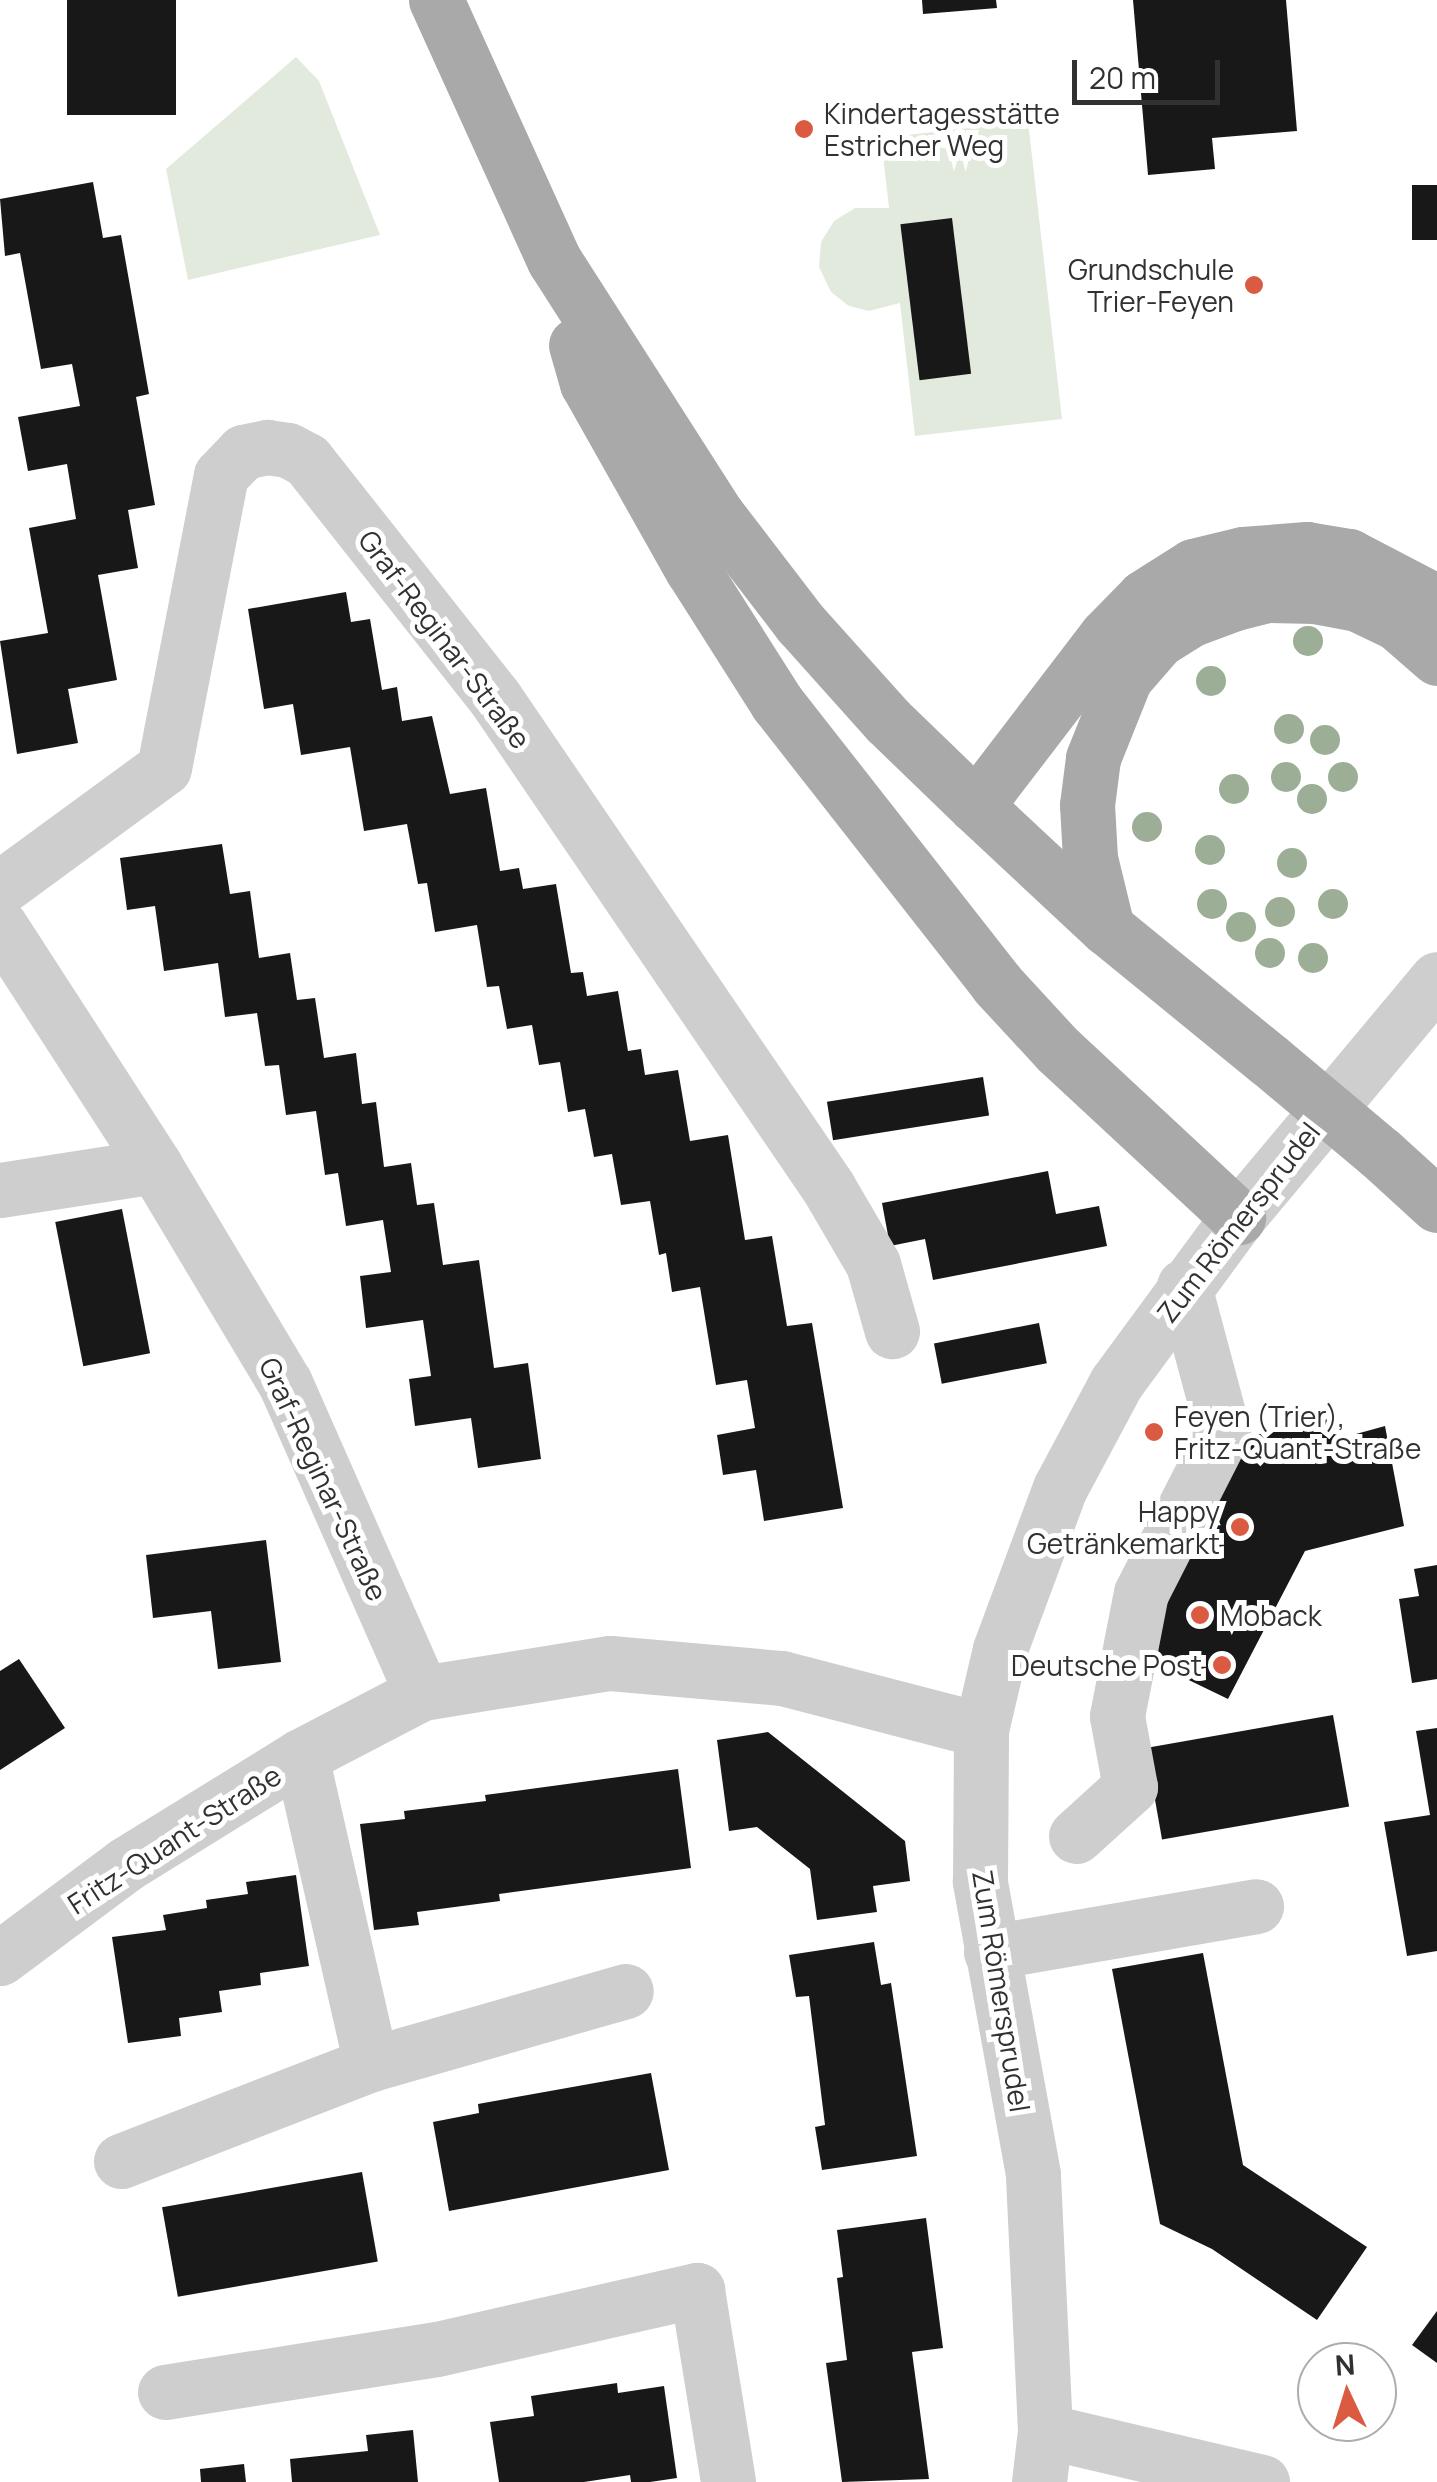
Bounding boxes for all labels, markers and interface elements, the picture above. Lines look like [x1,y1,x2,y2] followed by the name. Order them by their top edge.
[1077,40,1224,102] scale bar
[1089,57,1156,98] text: 20 m
[824,96,1060,162] place label: Kindertagesstätte Estricher Weg
[793,118,815,140] marker: Kindertagesstätte Estricher Weg
[1068,252,1234,318] place label: Grundschule Trier-Feyen
[1243,274,1265,296] marker: Grundschule Trier-Feyen
[352,523,538,755] street label: Graf-Reginar-Straße
[1150,1115,1326,1329] street label: Zum Römersprudel
[253,1352,395,1606] street label: Graf-Reginar-Straße
[1174,1399,1421,1465] place label: Feyen (Trier), Fritz-Quant-Straße
[1143,1421,1165,1443] marker: Feyen (Trier), Fritz-Quant-Straße
[1027,1494,1220,1560] place label: Happy Getränkemarkt
[1229,1516,1251,1538] marker: Happy Getränkemarkt
[1220,1598,1322,1632] place label: Moback
[1189,1604,1211,1626] marker: Moback
[1011,1648,1202,1682] place label: Deutsche Post
[1211,1654,1233,1676] marker: Deutsche Post
[61,1758,287,1920] street label: Fritz-Quant-Straße
[966,1868,1038,2114] street label: Zum Römersprudel
[1297,2342,1397,2442] north arrow
[1334,2344,1356,2384] text: N

